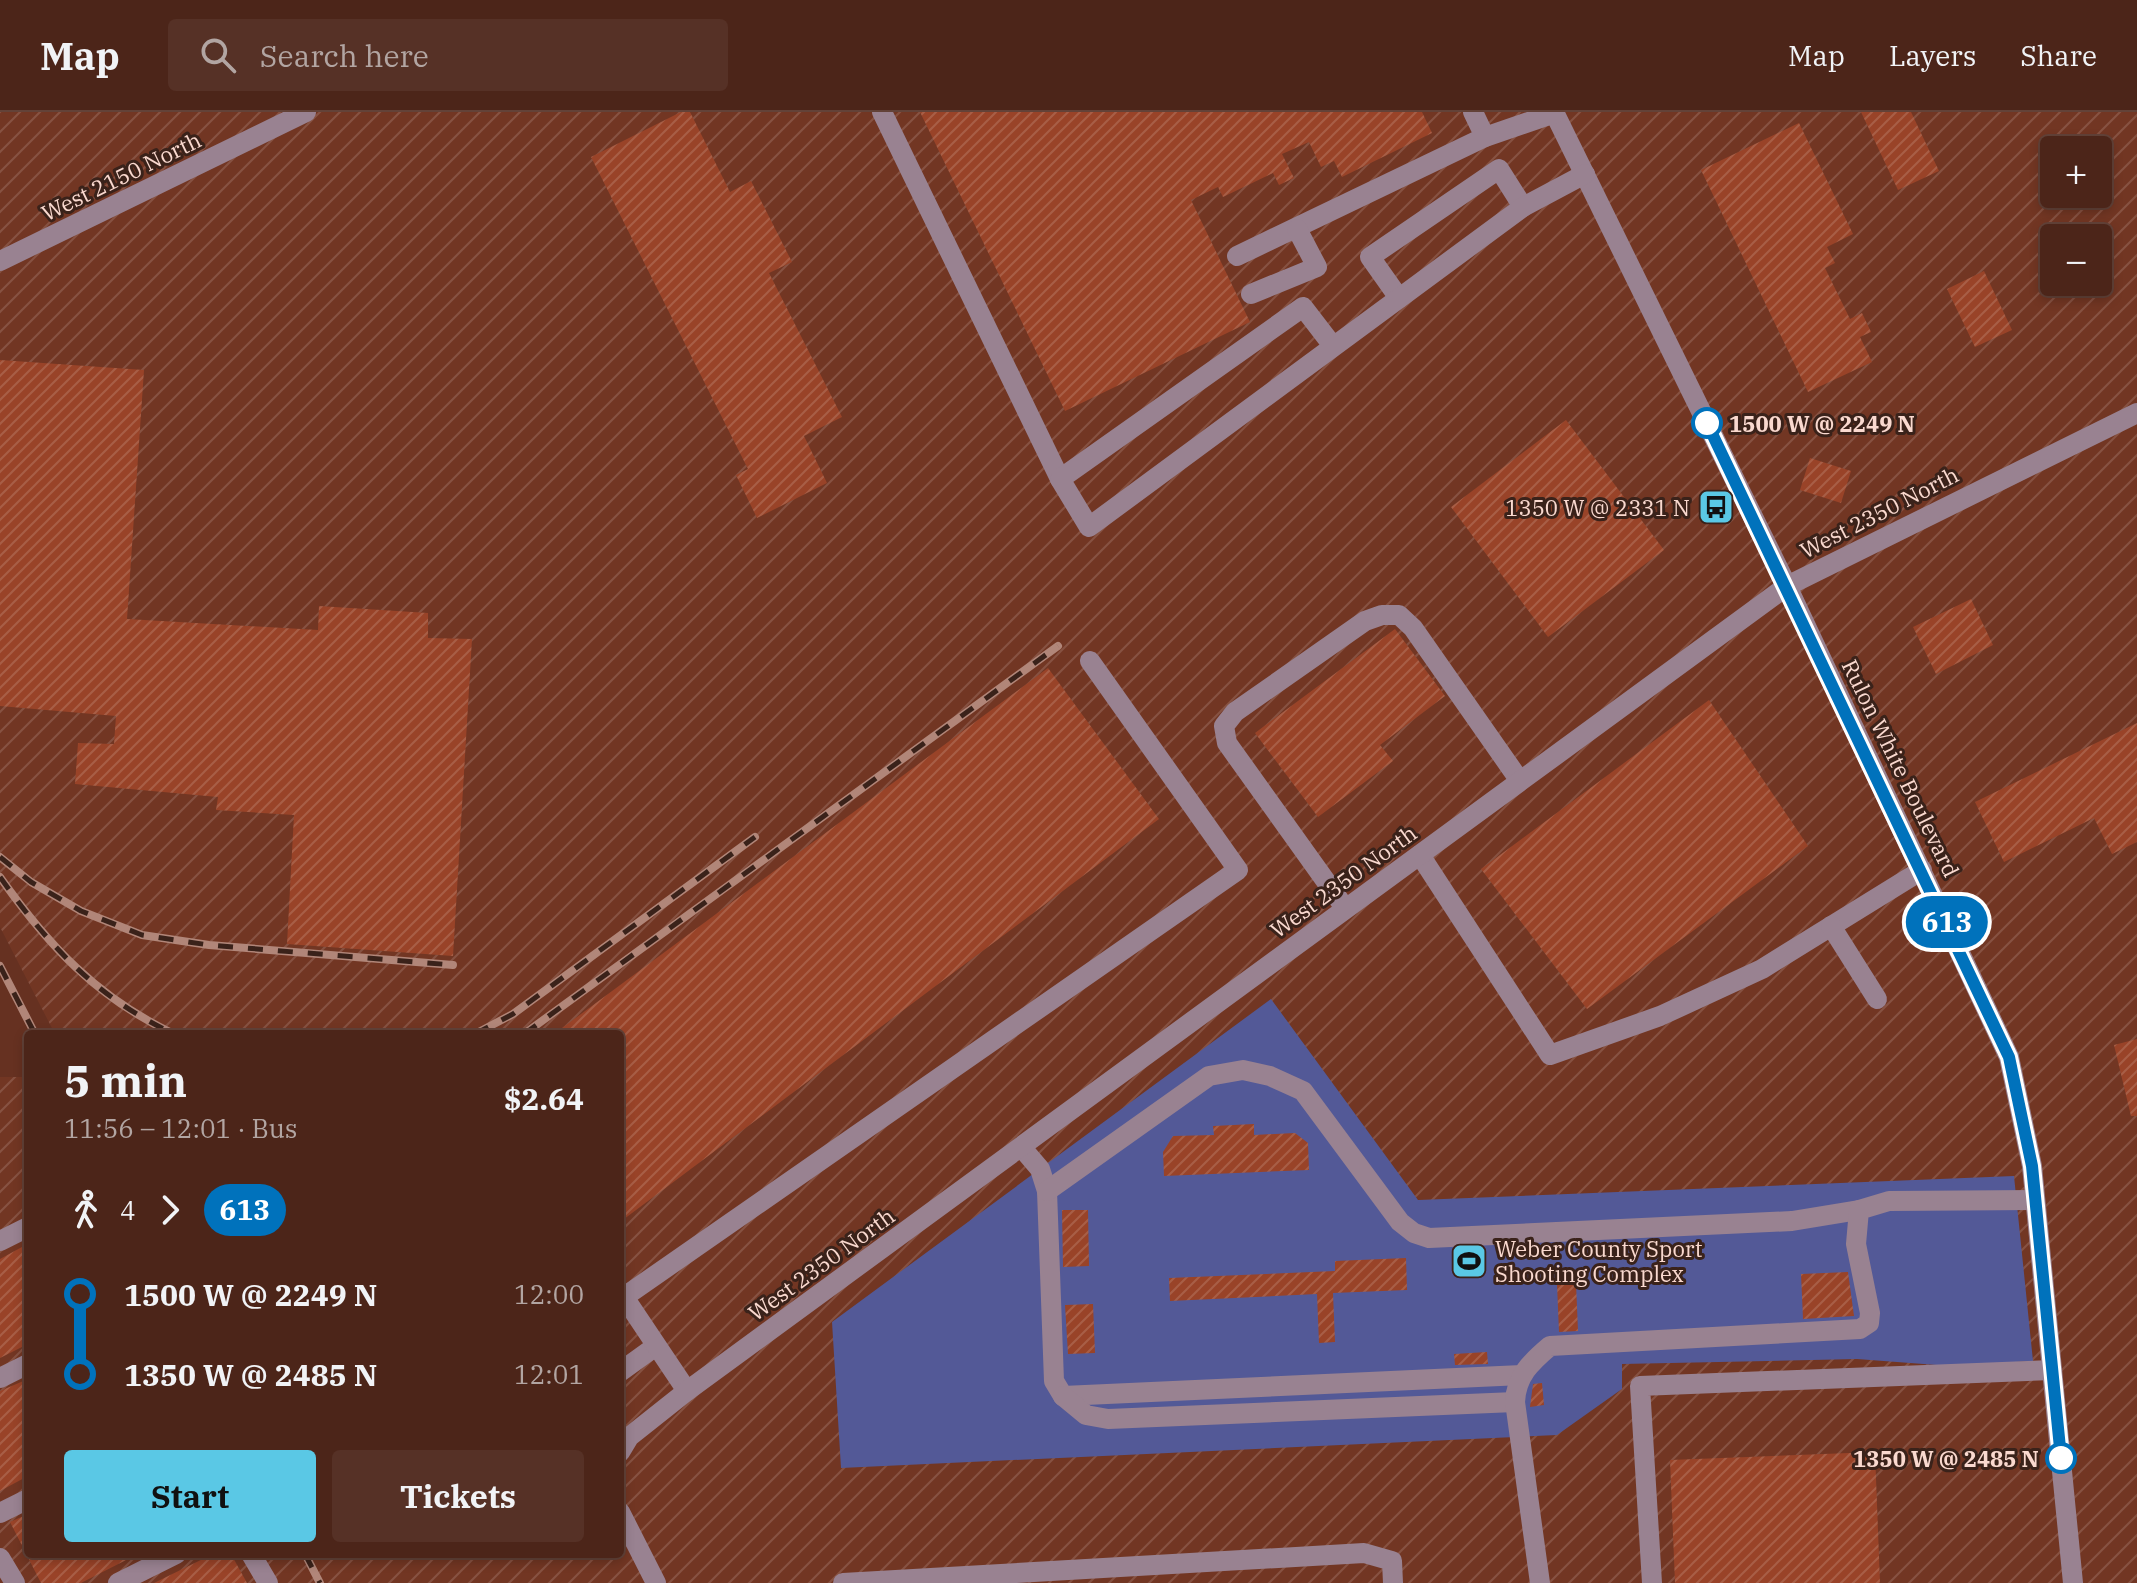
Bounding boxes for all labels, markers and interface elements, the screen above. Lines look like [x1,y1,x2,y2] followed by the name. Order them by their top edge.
[168,19,728,91] search box
[40,31,120,80] text: Map
[196,33,240,77] icon: search
[260,36,429,75] text: Search here
[1788,37,1845,74] text: Map
[1889,37,1976,74] text: Layers
[2020,37,2097,74] text: Share
[36,125,206,227] street label: West 2150 North
[2040,136,2112,296] map controls
[2040,136,2112,208] button: +
[2040,224,2112,296] button: −
[1692,408,1722,438] marker: 1500 W @ 2249 N
[1729,409,1915,438] place label: 1500 W @ 2249 N
[1795,460,1963,564] street label: West 2350 North
[1697,488,1735,526] bus stop icon: 1350 W @ 2331 N
[1505,493,1690,522] place label: 1350 W @ 2331 N
[1836,654,1966,882] street label: Rulon White Boulevard
[1264,818,1422,944] street label: West 2350 North
[1901,896,1993,948] line badge: 613
[1922,903,1972,940] text: 613
[64,1052,187,1109] text: 5 min
[504,1079,584,1118] text: $2.64
[64,1111,298,1145] text: 11:56 – 12:01 · Bus
[64,1188,108,1232] icon: walk
[148,1188,192,1232] icon: forward
[220,1191,270,1228] text: 613
[120,1193,136,1227] text: 4
[742,1201,900,1327] street label: West 2350 North
[1495,1234,1703,1288] place label: Weber County Sport Shooting Complex
[1450,1242,1488,1280] sports icon: Weber County Sport Shooting Complex
[124,1275,378,1314] text: 1500 W @ 2249 N
[514,1277,584,1311] text: 12:00
[124,1355,378,1394] text: 1350 W @ 2485 N
[514,1357,584,1391] text: 12:01
[2046,1443,2076,1473] marker: 1350 W @ 2485 N
[1853,1444,2039,1473] place label: 1350 W @ 2485 N
[64,1450,316,1542] button: Start
[332,1450,584,1542] button: Tickets

